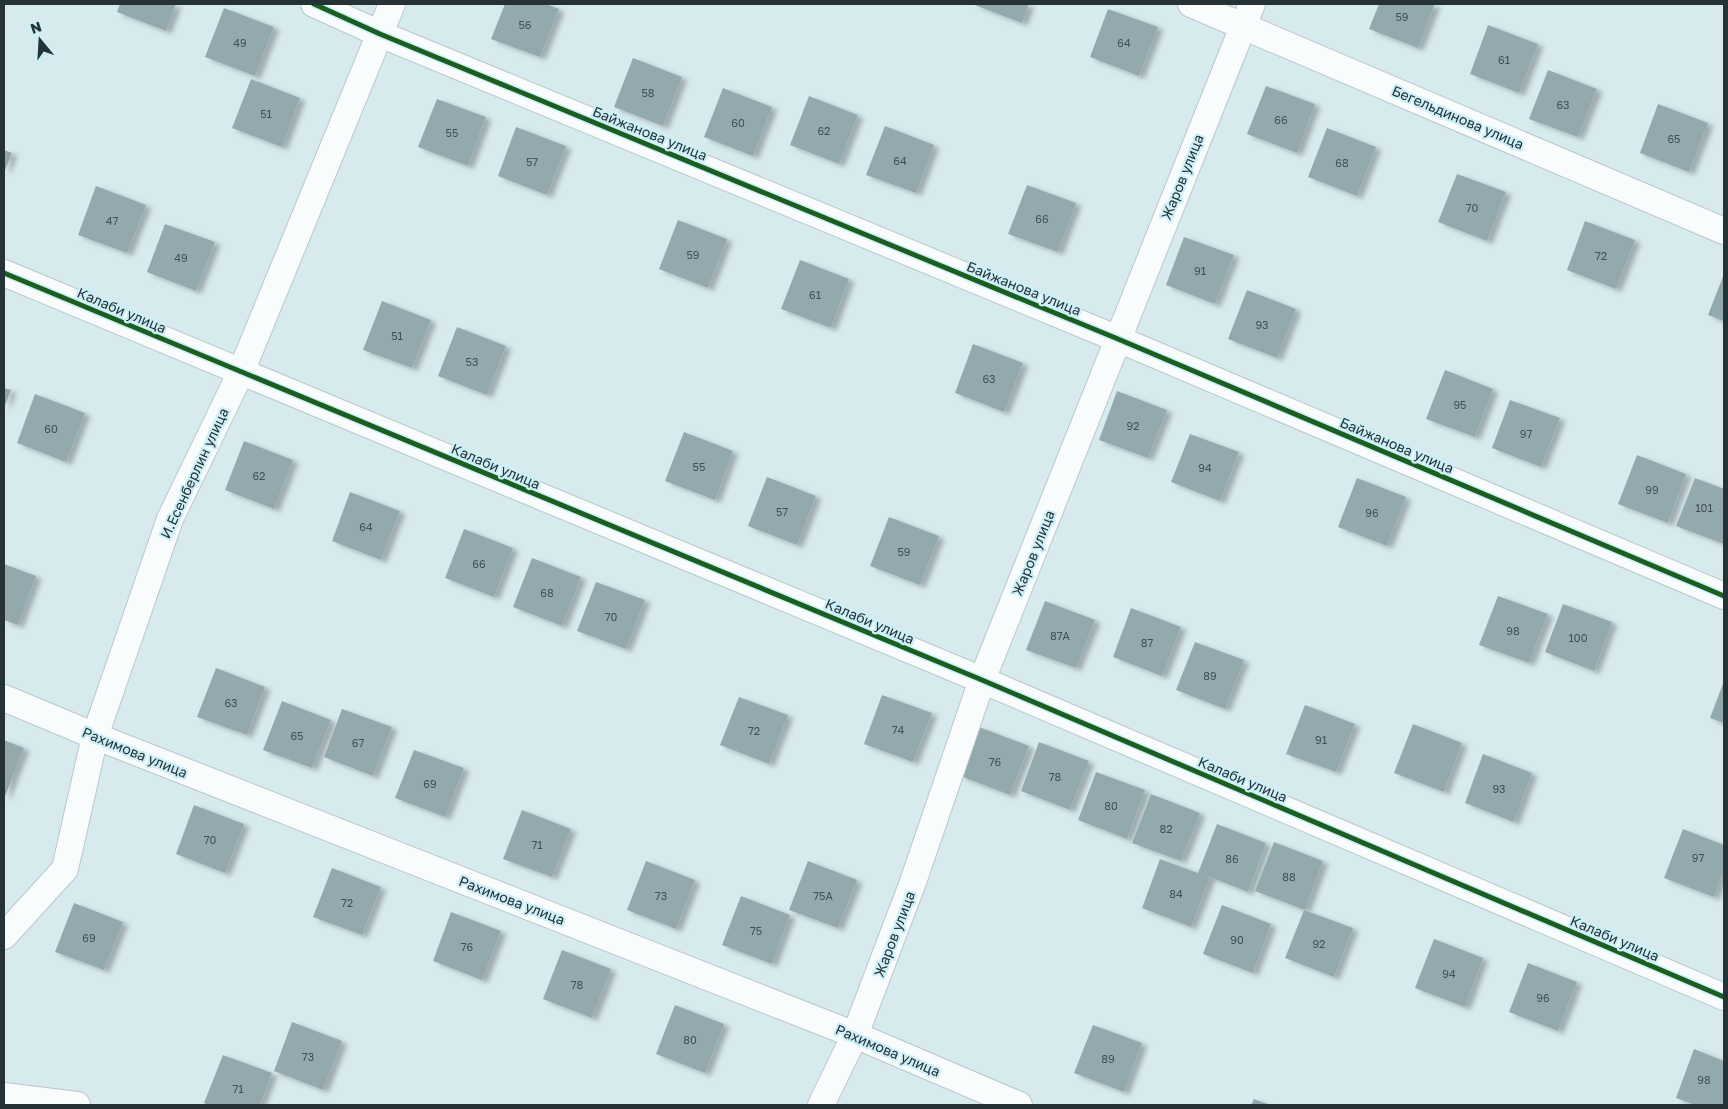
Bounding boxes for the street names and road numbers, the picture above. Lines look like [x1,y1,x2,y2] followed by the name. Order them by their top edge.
[1390,82,1526,152] street label: Бегельдинова улица
[590,102,710,164] street label: Байжанова улица
[1157,132,1207,222] street label: Жаров улица
[964,257,1084,319] street label: Байжанова улица
[75,284,169,336] street label: Калаби улица
[156,405,232,541] street label: И.Есенберлин улица
[1338,413,1456,477] street label: Байжанова улица
[449,440,543,492] street label: Калаби улица
[1008,508,1058,598] street label: Жаров улица
[823,595,917,647] street label: Калаби улица
[80,723,190,781] street label: Рахимова улица
[1196,753,1290,805] street label: Калаби улица
[457,872,567,928] street label: Рахимова улица
[870,889,918,979] street label: Жаров улица
[1568,912,1662,964] street label: Калаби улица
[833,1020,943,1080] street label: Рахимова улица

